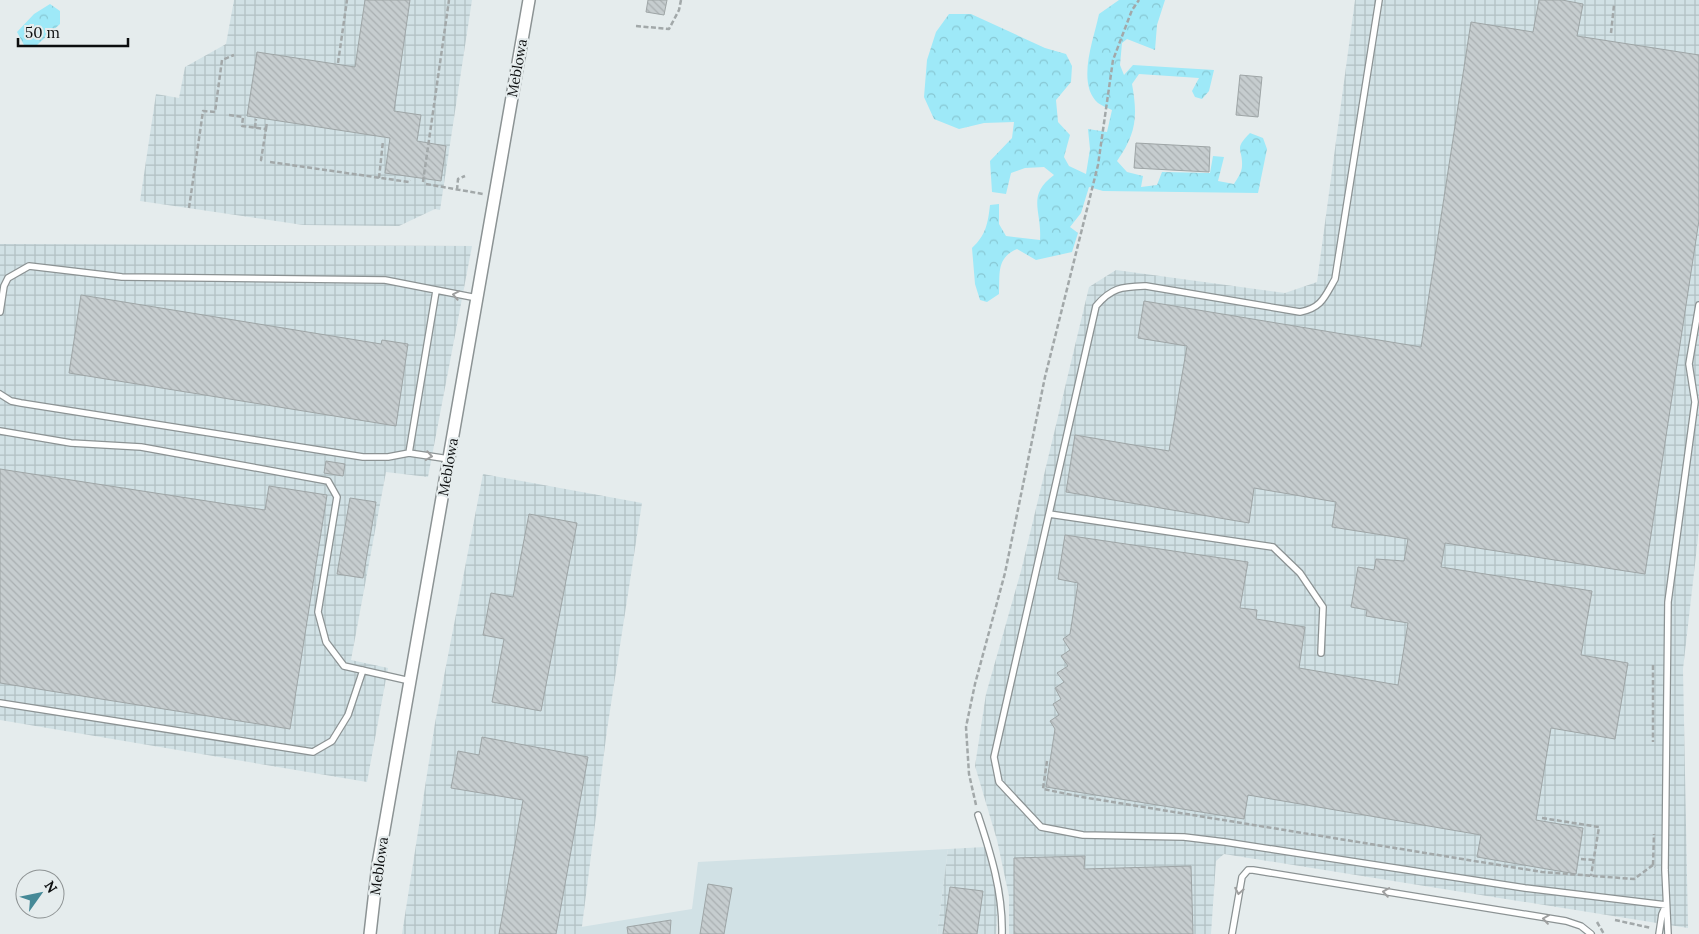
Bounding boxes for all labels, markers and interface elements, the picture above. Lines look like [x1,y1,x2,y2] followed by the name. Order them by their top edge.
[18,15,128,47] scale bar
[25,23,60,42] text: 50 m
[503,38,531,98] street label: Meblowa
[452,290,461,301] one-way arrow
[434,437,462,497] street label: Meblowa
[425,451,434,461] one-way arrow
[366,836,392,896] street label: Meblowa
[15,869,65,919] north arrow
[40,877,61,897] text: N
[1234,886,1244,895] one-way arrow
[1381,887,1389,898] one-way arrow
[1541,914,1550,924] one-way arrow

